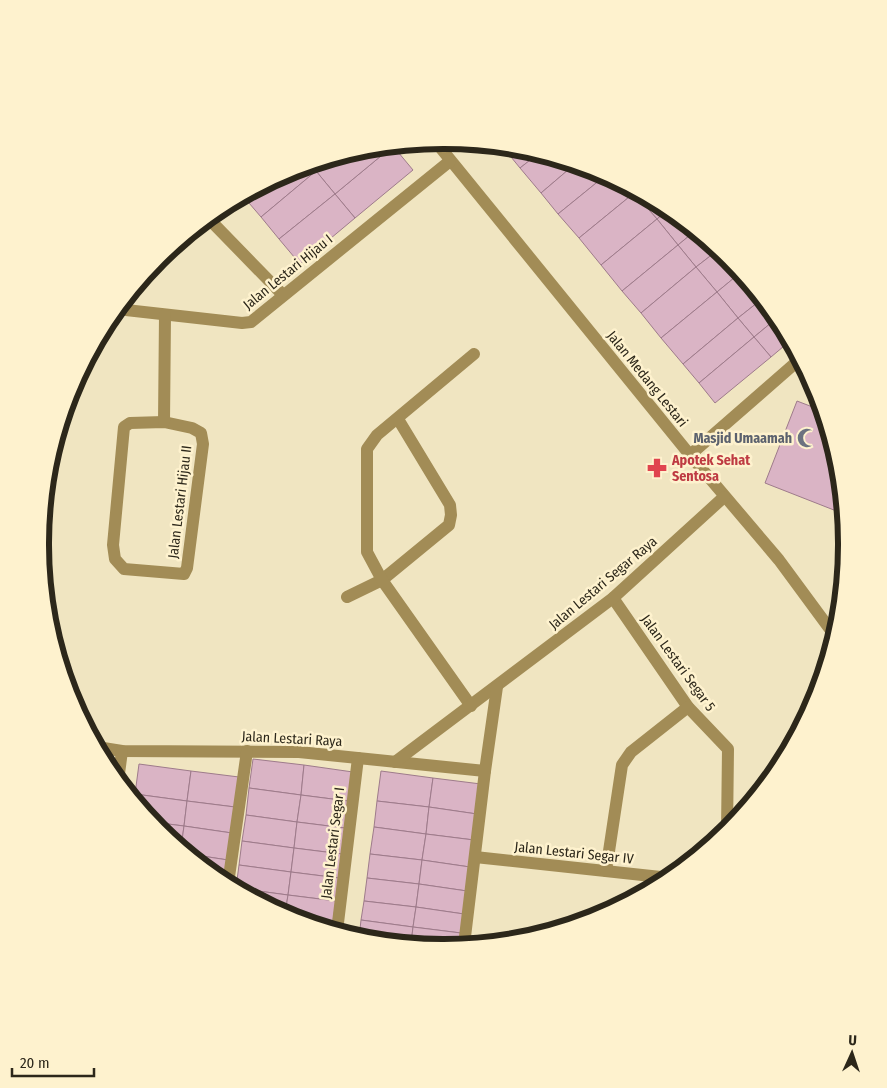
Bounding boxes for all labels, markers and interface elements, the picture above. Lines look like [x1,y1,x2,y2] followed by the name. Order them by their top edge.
[240,231,336,313] street label: Jalan Lestari Hijau I
[603,328,691,430] street label: Jalan Medang Lestari
[796,427,818,449] mosque icon: Masjid Umaamah
[693,430,792,447] place label: Masjid Umaamah
[165,444,195,560] street label: Jalan Lestari Hijau II
[671,452,751,485] place label: Apotek Sehat Sentosa
[646,457,668,479] pharmacy icon: Apotek Sehat Sentosa
[546,533,661,633] street label: Jalan Lestari Segar Raya
[637,611,719,715] street label: Jalan Lestari Segar 5
[241,728,343,750] street label: Jalan Lestari Raya
[318,786,348,900] street label: Jalan Lestari Segar I
[514,838,635,868] street label: Jalan Lestari Segar IV
[827,1028,877,1078] north arrow
[848,1032,857,1049] text: U
[12,1046,95,1078] scale bar
[20,1054,50,1072] text: 20 m

